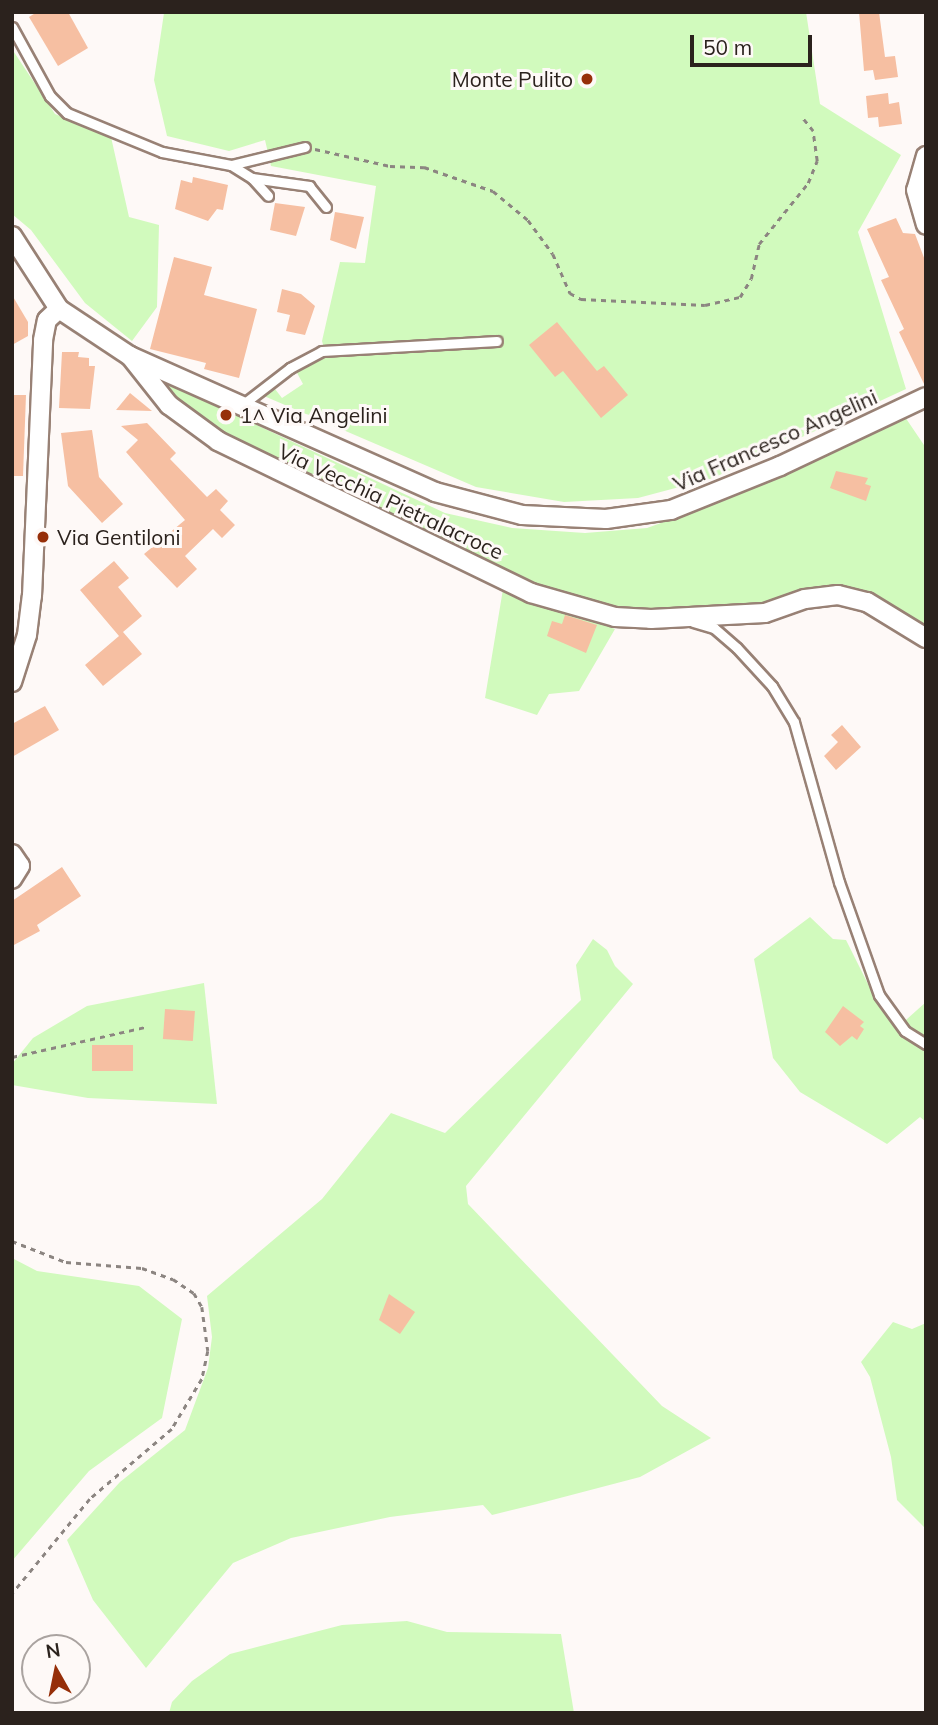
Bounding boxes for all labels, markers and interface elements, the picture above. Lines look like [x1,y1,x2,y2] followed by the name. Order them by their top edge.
[693,21,816,65] scale bar
[703,34,752,60] text: 50 m
[452,66,573,92] place label: Monte Pulito
[579,71,595,87] marker: Monte Pulito
[669,384,881,496] street label: Via Francesco Angelini
[240,402,388,428] place label: 1^ Via Angelini
[218,407,234,423] marker: 1^ Via Angelini
[275,438,507,564] street label: Via Vecchia Pietralacroce
[57,524,180,550] place label: Via Gentiloni
[35,529,51,545] marker: Via Gentiloni
[21,1634,91,1704] north arrow
[44,1637,62,1663] text: N

